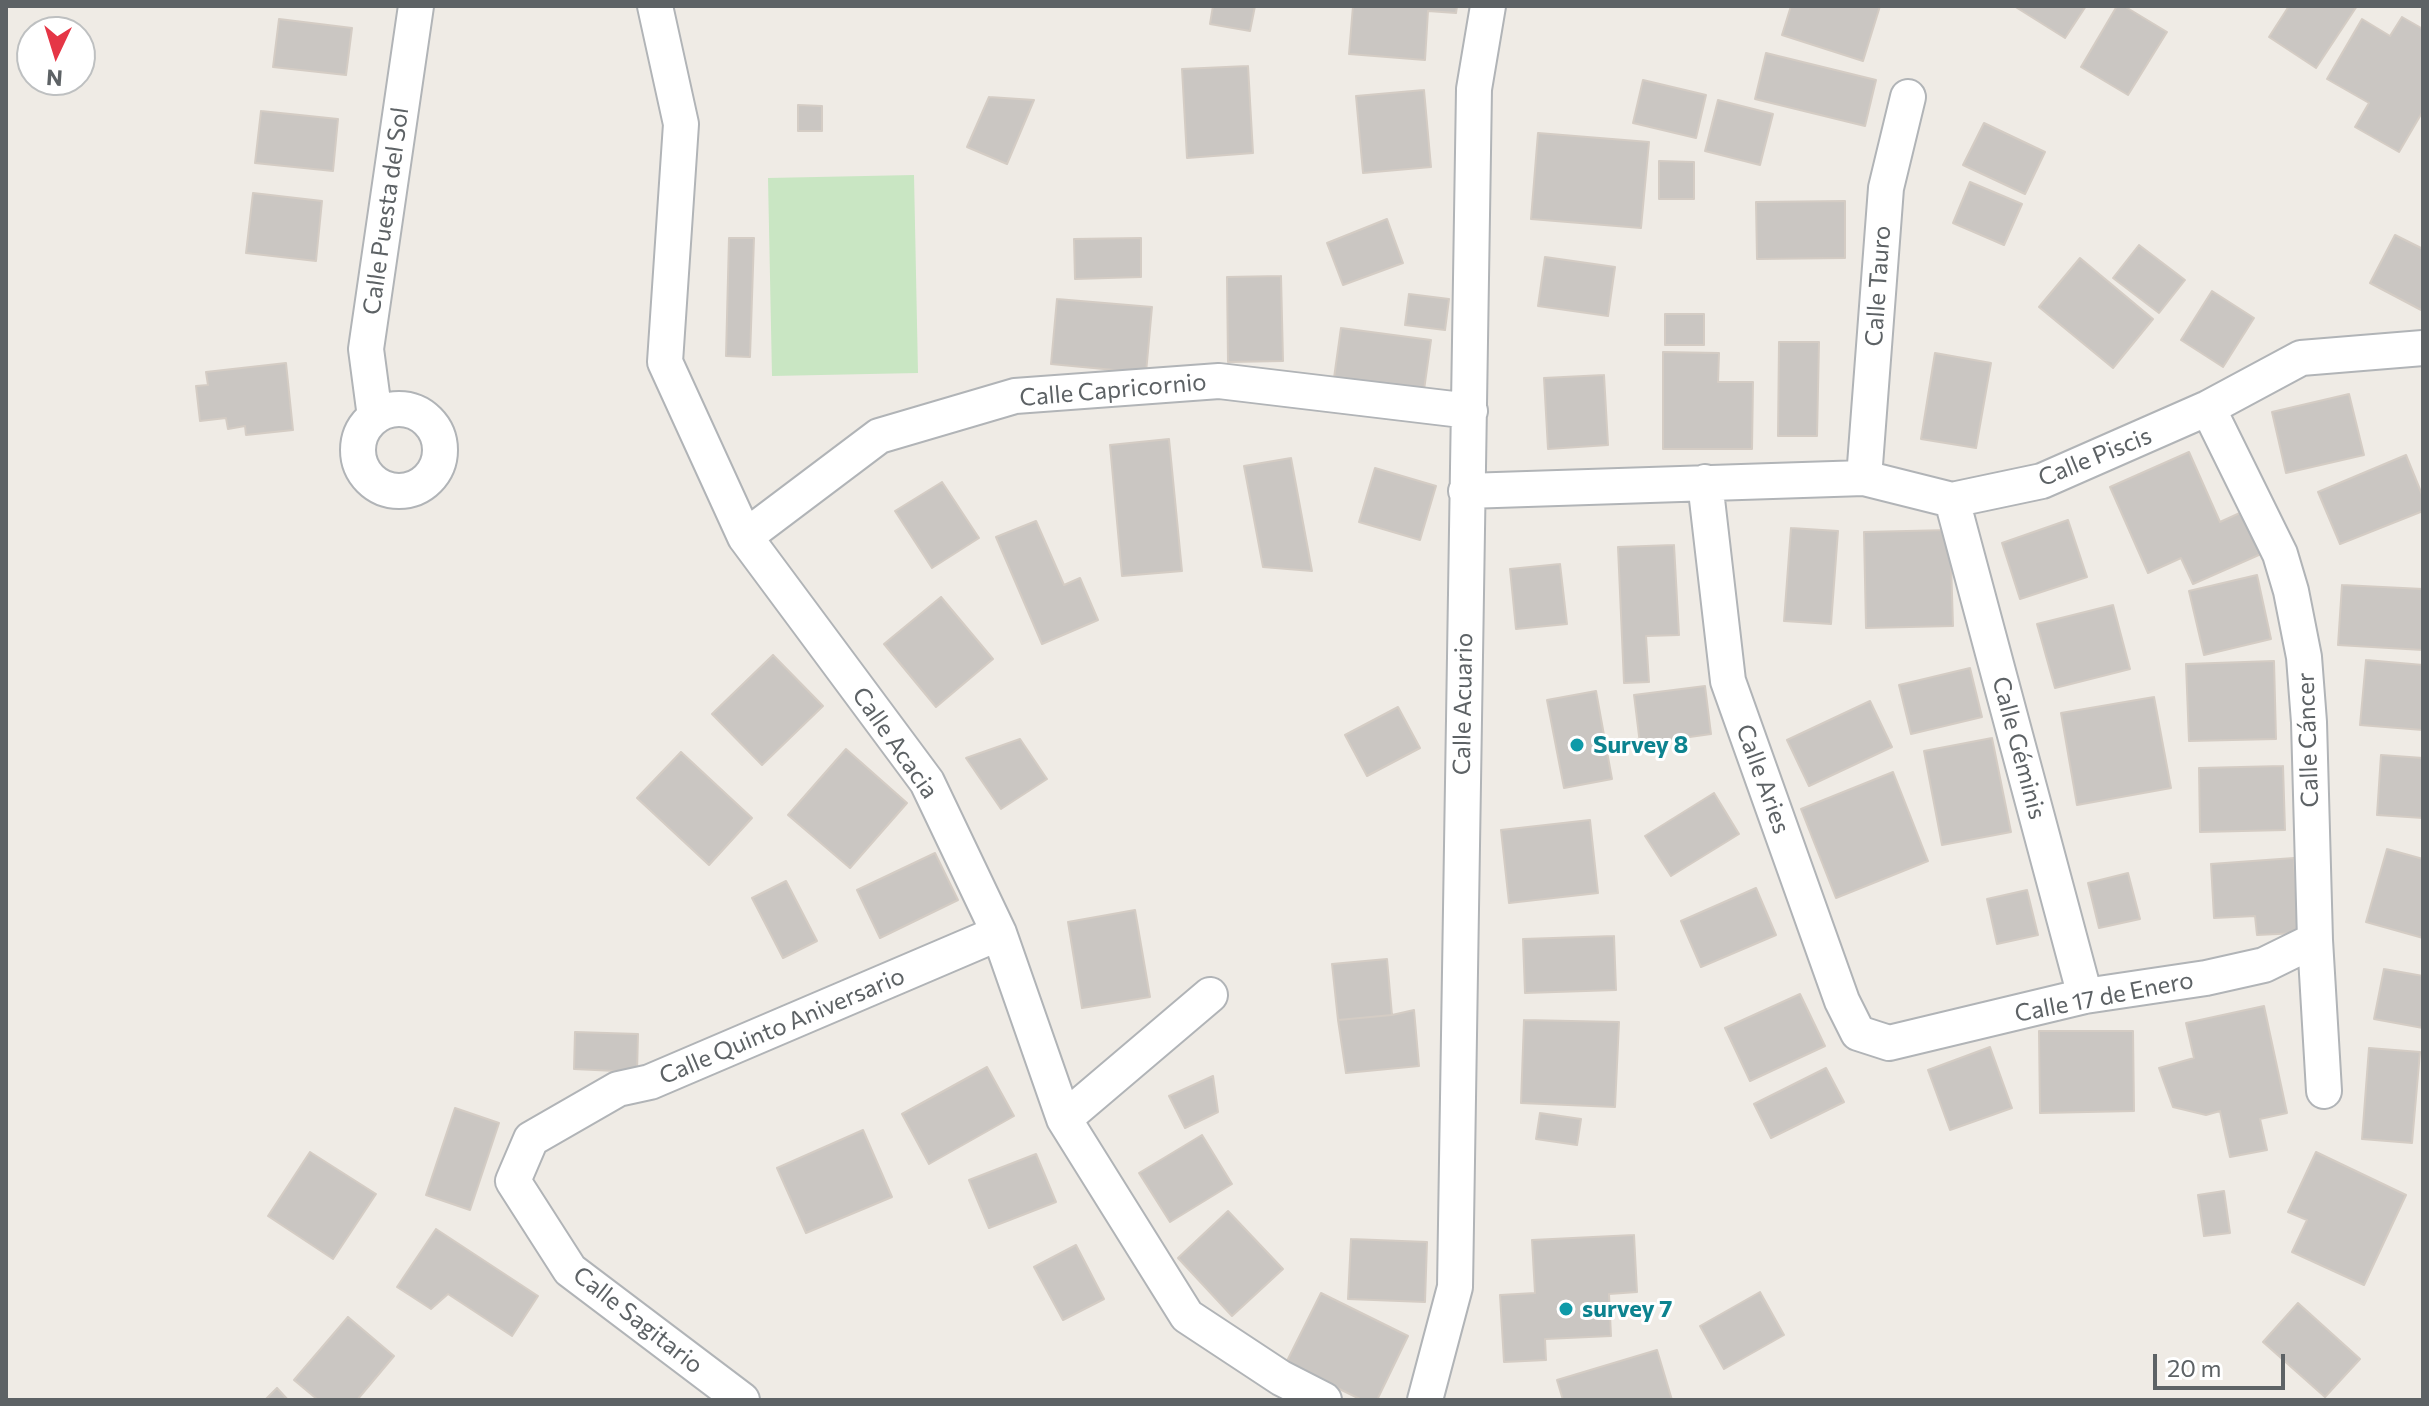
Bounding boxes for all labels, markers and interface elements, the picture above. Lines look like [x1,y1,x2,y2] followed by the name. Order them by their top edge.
[16,16,96,96] north arrow
[45,64,64,92] text: N
[357,105,415,317] street label: Calle Puesta del Sol
[1859,225,1897,347] street label: Calle Tauro
[1018,367,1208,413] street label: Calle Capricornio
[2034,421,2156,493] street label: Calle Piscis
[1447,633,1479,775] street label: Calle Acuario
[2291,672,2325,808] street label: Calle Cáncer
[1986,673,2052,823] street label: Calle Géminis
[846,682,944,804] street label: Calle Acacia
[1730,720,1796,838] street label: Calle Aries
[1593,731,1688,759] place label: Survey 8
[1568,736,1586,754] marker: Survey 8
[655,961,909,1091] street label: Calle Quinto Aniversario
[2012,966,2196,1028] street label: Calle 17 de Enero
[567,1260,709,1380] street label: Calle Sagitario
[1582,1295,1672,1323] place label: survey 7
[1557,1300,1575,1318] marker: survey 7
[2157,1338,2289,1388] scale bar
[2167,1353,2221,1382] text: 20 m

